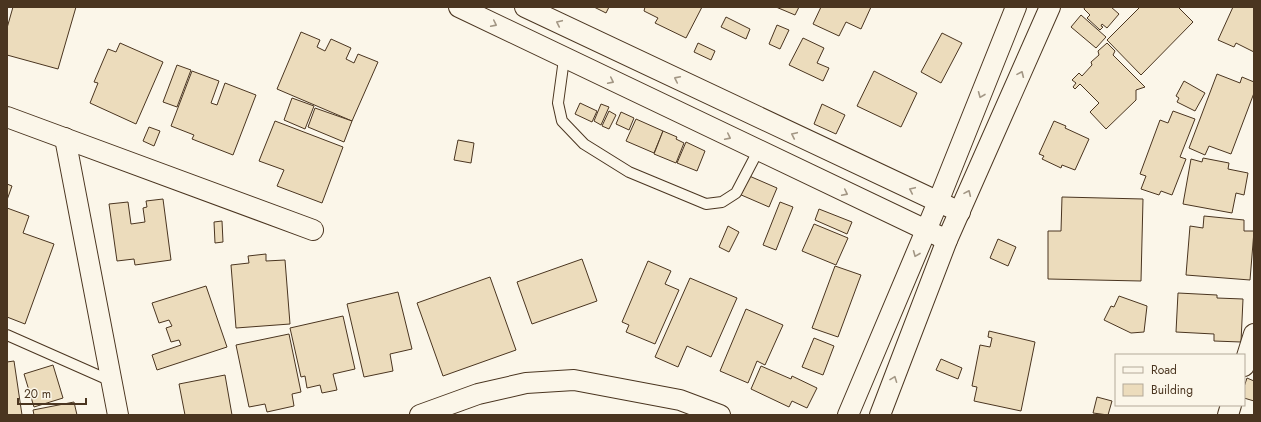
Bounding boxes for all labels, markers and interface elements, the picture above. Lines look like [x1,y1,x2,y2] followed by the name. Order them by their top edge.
[489,19,497,27] one-way arrow
[556,20,564,28] one-way arrow
[1016,71,1024,78] one-way arrow
[606,76,614,84] one-way arrow
[673,76,681,84] one-way arrow
[977,92,985,99] one-way arrow
[724,132,731,140] one-way arrow
[791,132,798,140] one-way arrow
[908,187,916,195] one-way arrow
[841,188,849,196] one-way arrow
[963,190,971,197] one-way arrow
[912,251,920,258] one-way arrow
[1115,354,1245,406] legend
[1151,361,1177,379] text: Road
[890,375,898,382] one-way arrow
[18,380,86,406] scale bar
[1151,381,1193,399] text: Building
[24,385,51,403] text: 20 m

